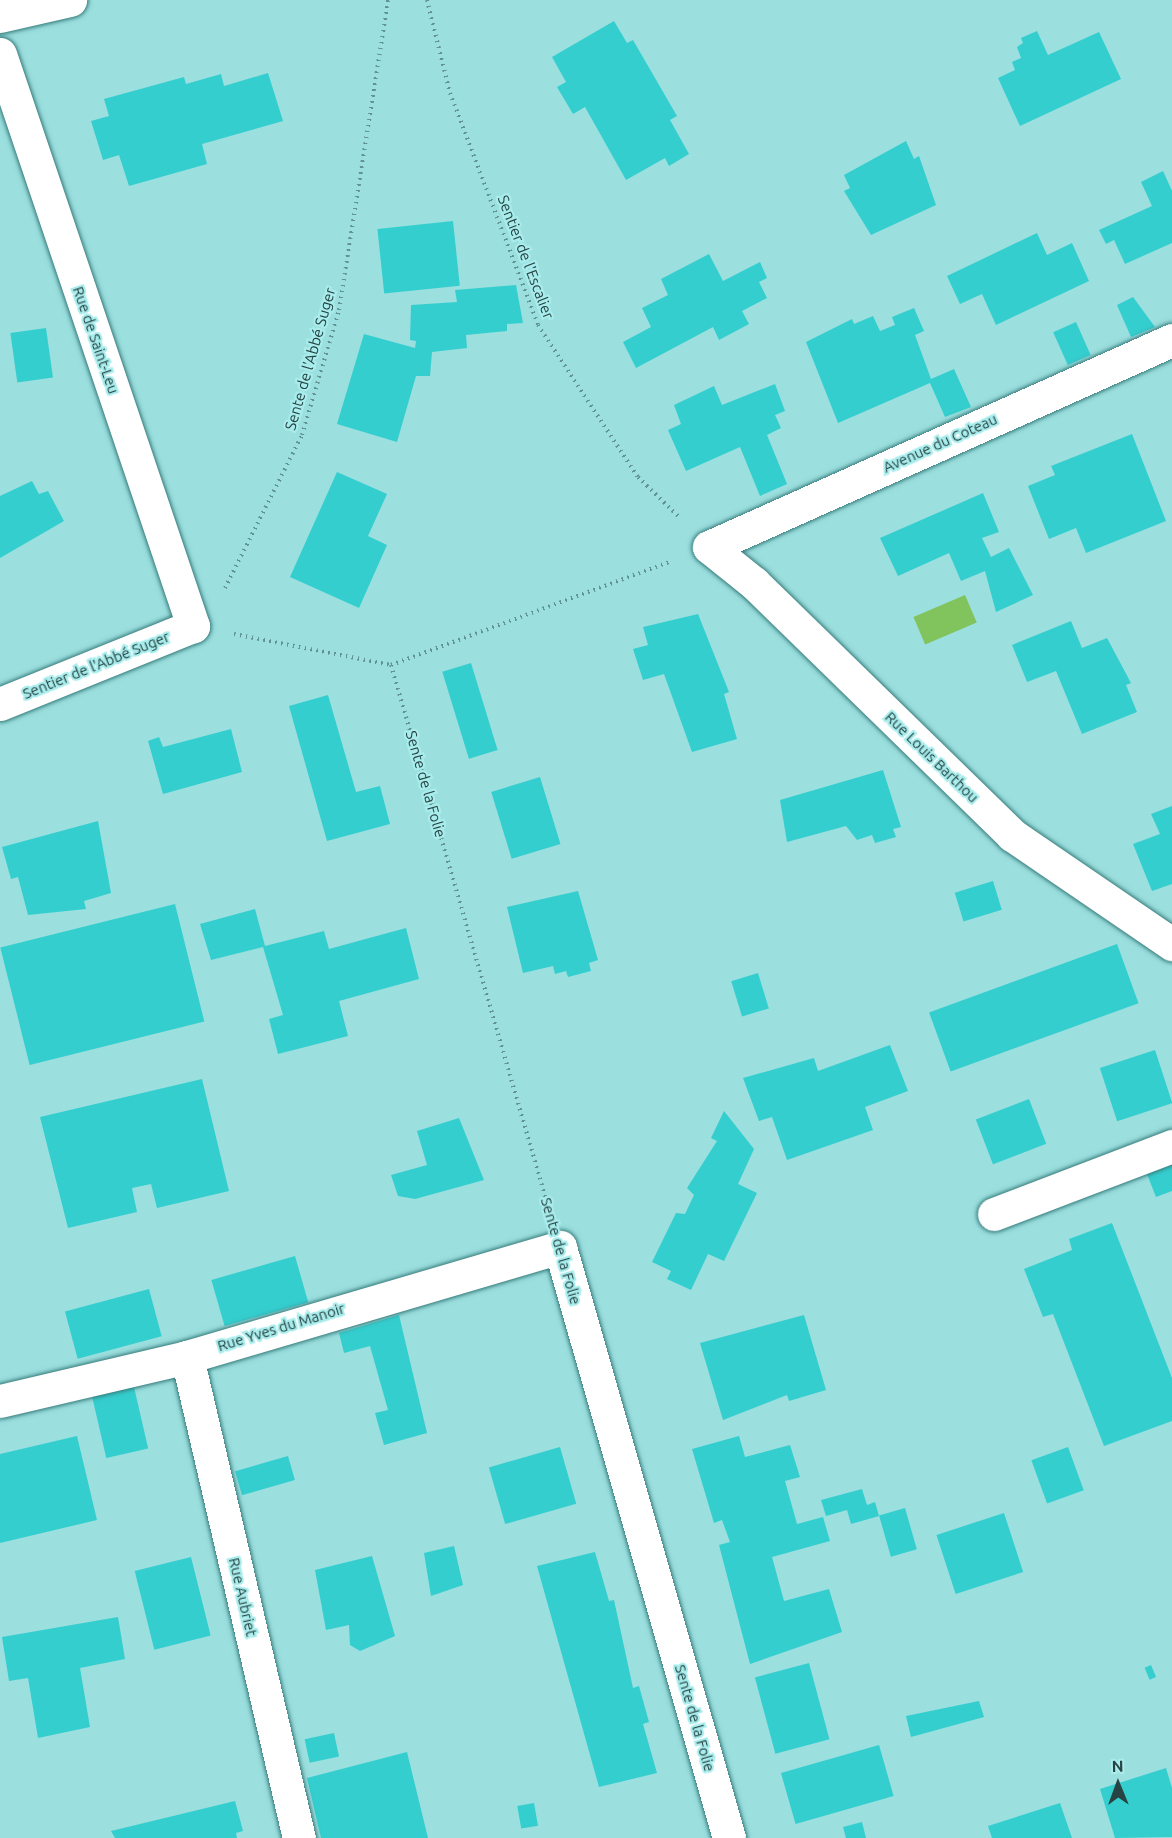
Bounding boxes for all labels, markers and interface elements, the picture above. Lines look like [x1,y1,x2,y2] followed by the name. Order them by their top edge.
[494,193,558,321] street label: Sentier de l'Escalier
[69,284,123,396] street label: Rue de Saint-Leu
[281,286,339,432] street label: Sente de l'Abbé Suger
[880,410,1000,476] street label: Avenue du Coteau
[20,627,172,703] street label: Sentier de l'Abbé Suger
[882,708,982,806] street label: Rue Louis Barthou
[402,728,450,840] street label: Sente de la Folie
[537,1195,585,1307] street label: Sente de la Folie
[215,1299,347,1355] street label: Rue Yves du Manoir
[225,1556,261,1638] street label: Rue Aubriet
[671,1662,719,1774] street label: Sente de la Folie
[1088,1754,1148,1814] north arrow
[1112,1757,1124,1775] text: N

